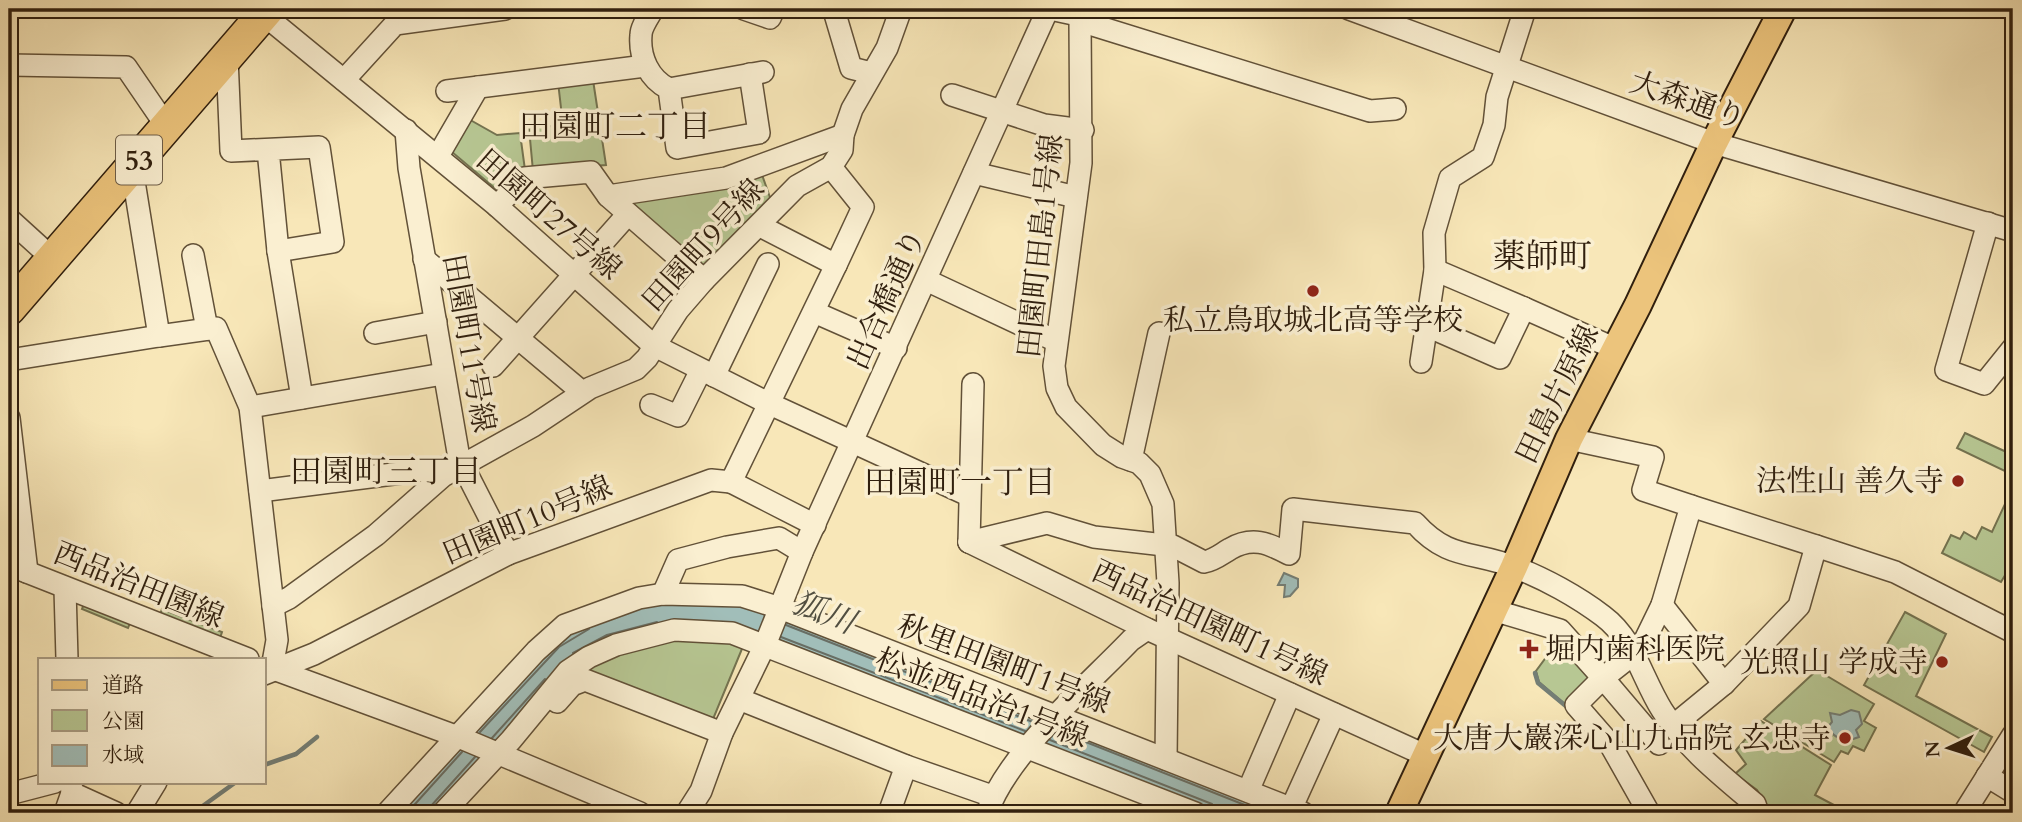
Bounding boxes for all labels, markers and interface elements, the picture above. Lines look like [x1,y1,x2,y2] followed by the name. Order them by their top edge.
[1624,62,1751,139] street label: 大森通り
[519,105,711,149] district label: 田園町二丁目
[1008,132,1073,360] street label: 田園町田島1号線
[116,136,162,184] road number: 53
[467,140,630,289] street label: 田園町27号線
[633,170,774,321] street label: 田園町9号線
[837,222,936,376] street label: 出合橋通り
[1493,234,1592,279] district label: 薬師町
[433,251,504,436] street label: 田園町11号線
[1305,283,1321,299] marker: 私立鳥取城北高等学校
[1163,300,1463,341] place label: 私立鳥取城北高等学校
[1506,318,1609,471] street label: 田島片原線
[290,450,482,494] district label: 田園町三丁目
[864,461,1056,505] district label: 田園町一丁目
[1756,461,1944,502] place label: 法性山 善久寺
[436,466,618,575] street label: 田園町10号線
[1950,473,1966,489] marker: 法性山 善久寺
[48,533,230,638] street label: 西品治田園線
[1085,551,1334,696] street label: 西品治田園町1号線
[786,581,864,646] water label: 狐川
[891,605,1116,724] street label: 秋里田園町1号線
[1545,629,1725,670] place label: 堀内歯科医院
[869,639,1094,758] street label: 松並西品治1号線
[1519,639,1539,659] marker: 堀内歯科医院
[1740,642,1928,683] place label: 光照山 学成寺
[1934,654,1950,670] marker: 光照山 学成寺
[38,658,266,784] legend
[102,671,144,700] text: 道路
[102,707,144,736] text: 公園
[1913,714,1983,784] north arrow
[1433,718,1831,759] place label: 大唐大巖深心山九品院 玄忠寺
[1837,730,1853,746] marker: 大唐大巖深心山九品院 玄忠寺
[1919,739,1947,758] text: N
[102,741,144,770] text: 水域

